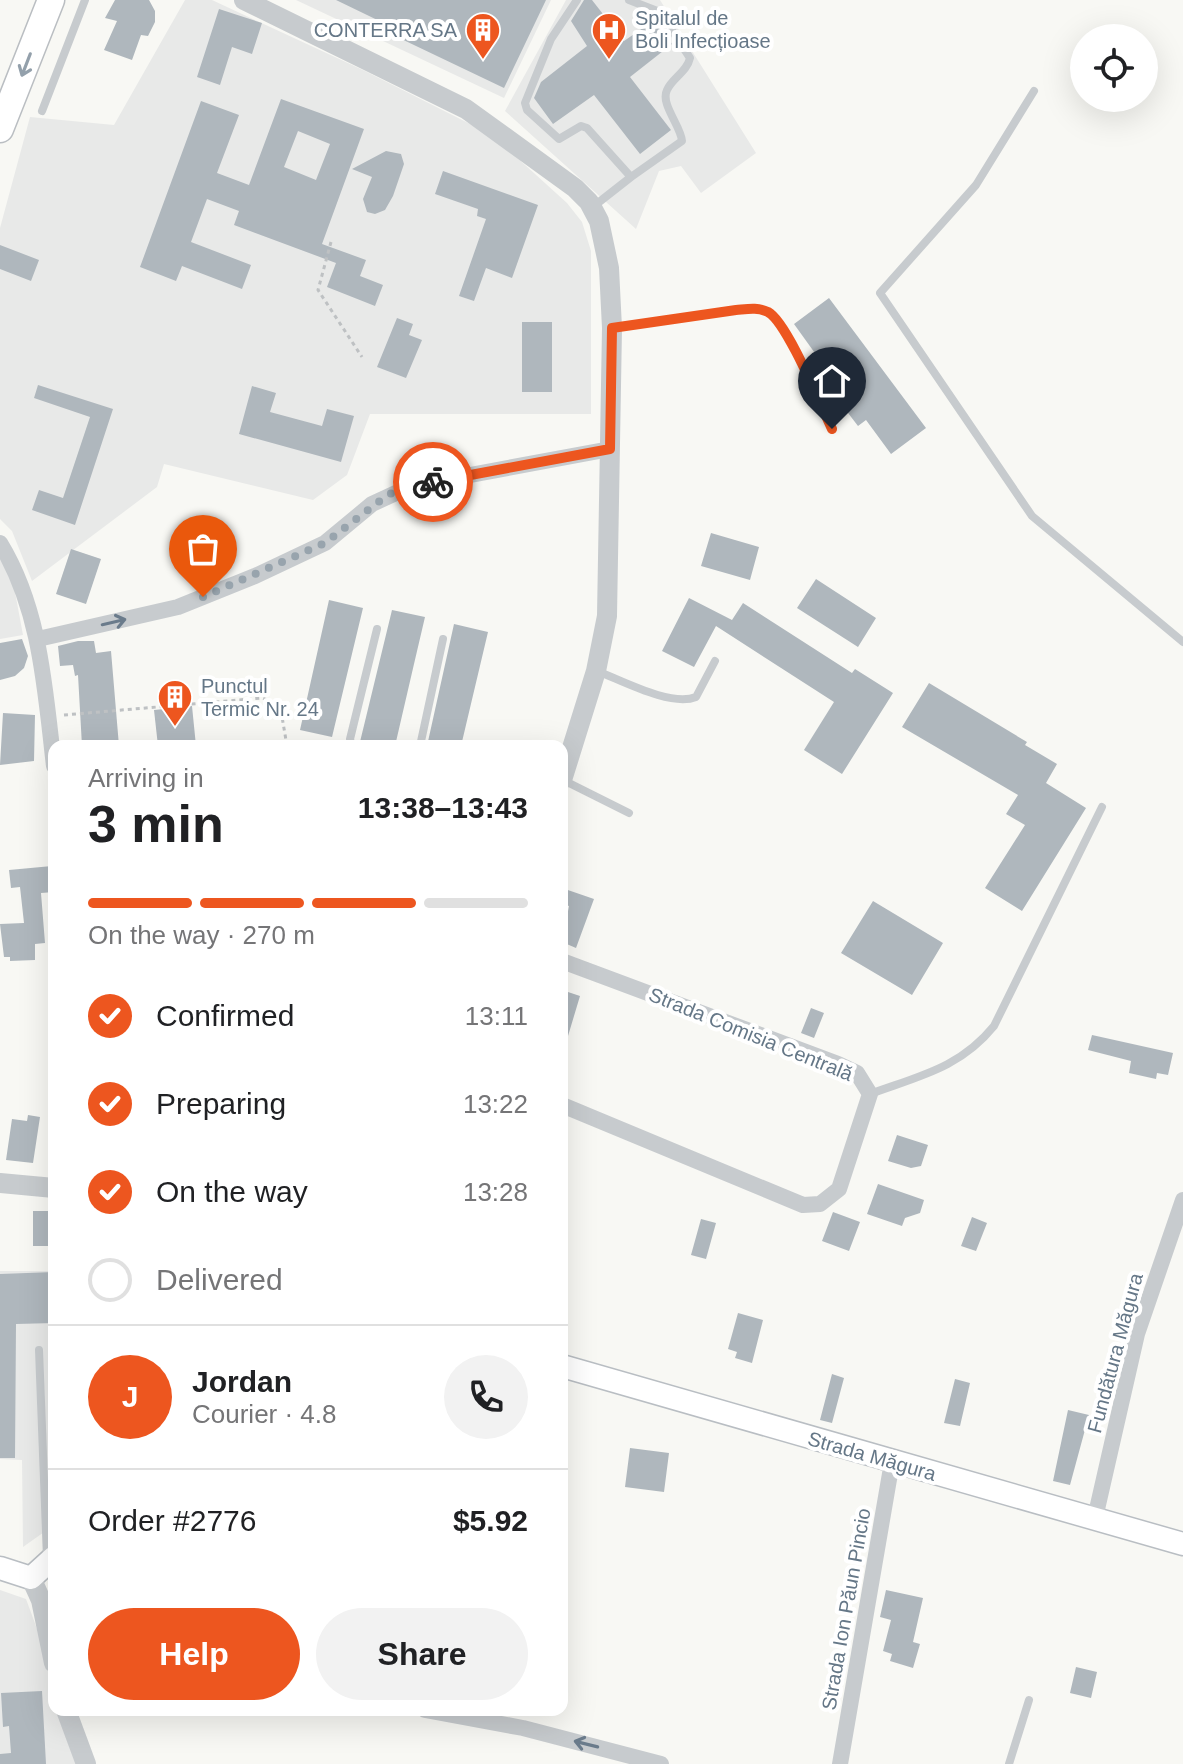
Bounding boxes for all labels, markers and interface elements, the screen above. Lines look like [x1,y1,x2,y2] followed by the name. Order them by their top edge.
[635,7,771,52] place label: Spitalul de Boli Infecțioase
[464,11,502,61] building icon: CONTERRA SA
[590,11,628,61] hospital icon: Spitalul de Boli Infecțioase
[314,19,458,41] place label: CONTERRA SA
[1070,24,1158,112] map controls
[1070,24,1158,112] button: locate
[18,52,32,77] one-way arrow
[798,347,866,429] pin
[810,359,854,403] icon: home
[393,442,473,522] courier
[411,460,455,504] icon: bike
[169,515,237,597] pin
[181,527,225,571] icon: bag
[101,614,126,629] one-way arrow
[201,675,319,720] place label: Punctul Termic Nr. 24
[156,678,194,728] building icon: Punctul Termic Nr. 24
[88,763,204,793] text: Arriving in
[358,791,528,824] text: 13:38–13:43
[88,795,224,853] text: 3 min
[88,920,315,950] text: On the way · 270 m
[646,983,857,1085] street label: Strada Comisia Centrală
[88,994,132,1038] icon: check
[156,999,294,1032] text: Confirmed
[465,1001,528,1031] text: 13:11
[88,1082,132,1126] icon: check
[156,1087,286,1120] text: Preparing
[463,1089,528,1119] text: 13:22
[88,1170,132,1214] icon: check
[156,1175,308,1208] text: On the way
[463,1177,528,1207] text: 13:28
[156,1263,283,1296] text: Delivered
[1083,1270,1147,1435] street label: Fundătura Măgura
[444,1355,528,1439] button: phone
[192,1365,292,1398] text: Jordan
[122,1380,138,1413] text: J
[192,1399,337,1429] text: Courier · 4.8
[805,1427,939,1485] street label: Strada Măgura
[88,1504,256,1537] text: Order #2776
[453,1504,528,1537] text: $5.92
[817,1506,875,1712] street label: Strada Ion Păun Pincio
[88,1608,300,1700] button: Help
[316,1608,528,1700] button: Share
[573,1736,599,1751] one-way arrow

